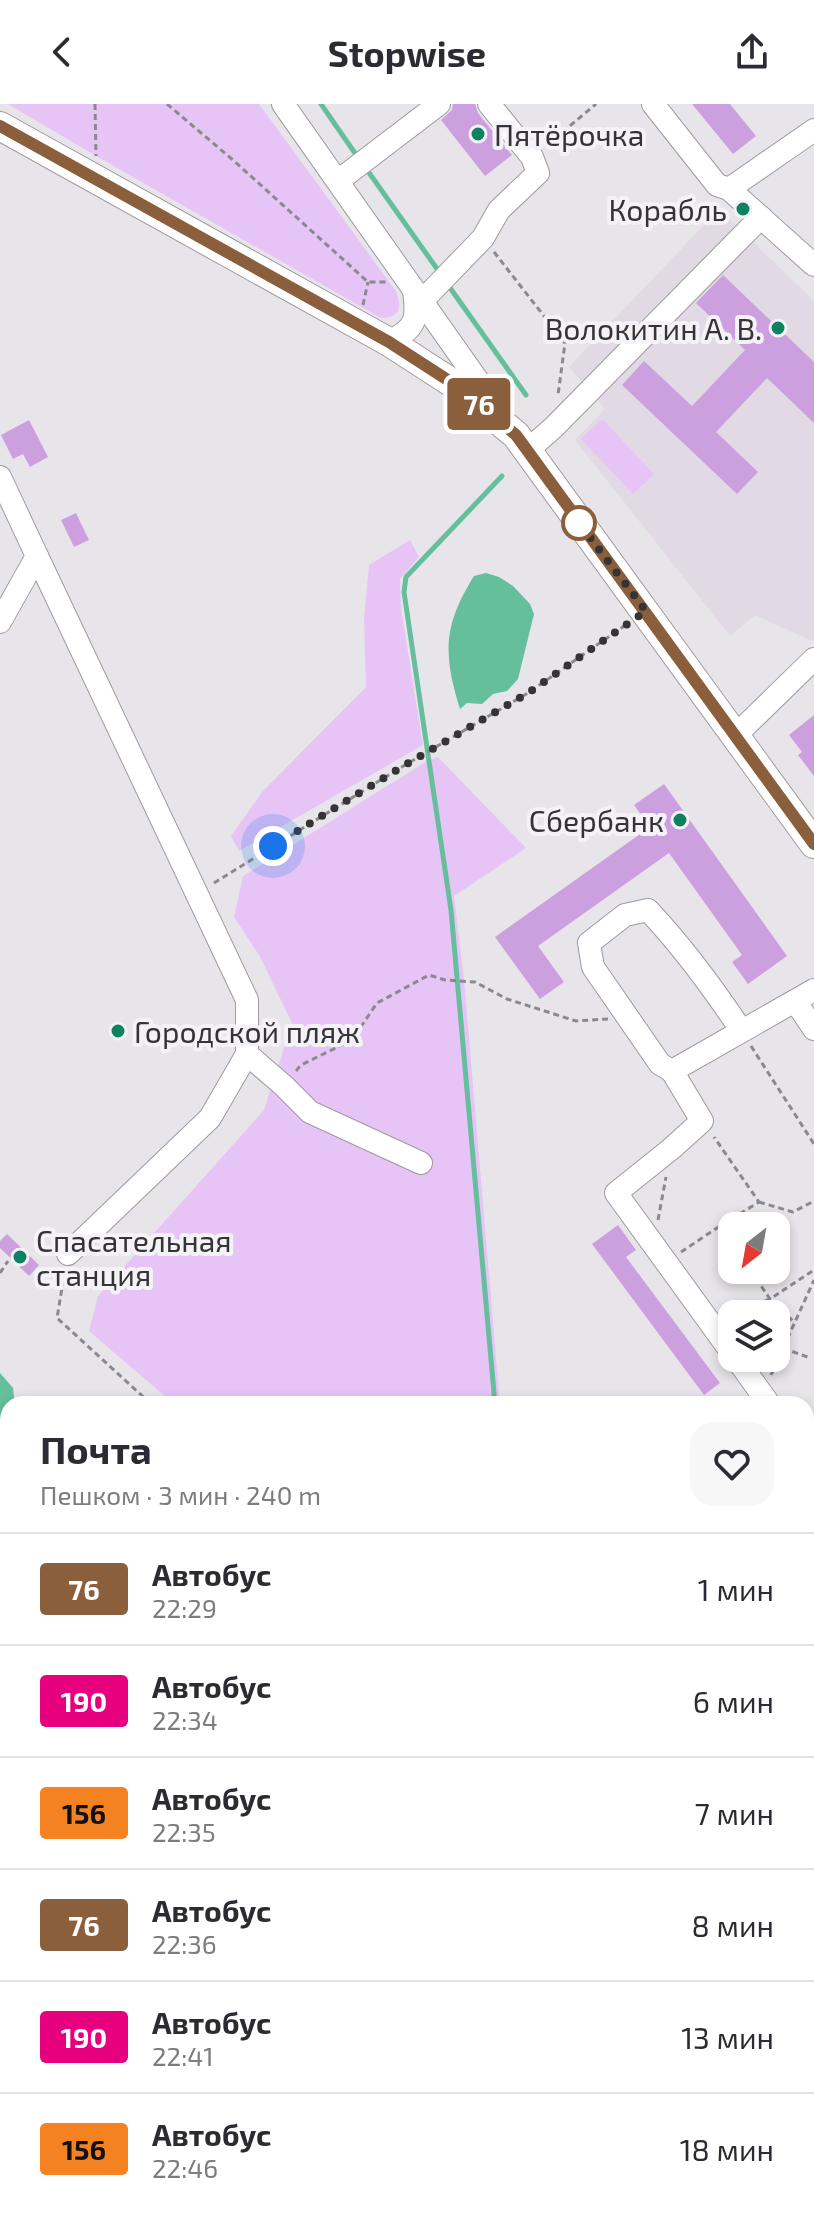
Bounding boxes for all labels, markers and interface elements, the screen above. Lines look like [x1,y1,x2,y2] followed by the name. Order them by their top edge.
[40,30,84,74] icon: back
[730,30,774,74] icon: share
[328,31,486,74] text: Stopwise
[494,116,644,152] place label: Пятёрочка
[469,125,487,143] marker: Пятёрочка
[608,191,727,227] place label: Корабль
[734,200,752,218] marker: Корабль
[545,310,762,346] place label: Волокитин А. В.
[769,319,787,337] marker: Волокитин А. В.
[443,378,515,430] line badge: 76
[463,387,495,421] text: 76
[562,506,596,540] unlabelled marker
[529,802,664,838] place label: Сбербанк
[671,811,689,829] marker: Сбербанк
[253,826,293,866] your location
[134,1013,360,1049] place label: Городской пляж
[109,1022,127,1040] marker: Городской пляж
[718,1212,790,1284] north arrow
[718,1212,790,1372] map controls
[36,1222,232,1292] place label: Спасательная станция
[11,1248,29,1266] marker: Спасательная станция
[718,1300,790,1372] button: layers
[690,1422,774,1506] button: heart
[40,1426,152,1472] text: Почта
[40,1479,321,1510] text: Пешком · 3 мин · 240 m
[152,1556,271,1592] text: Автобус
[698,1571,774,1607] text: 1 мин
[68,1572,100,1606] text: 76
[152,1592,217,1623] text: 22:29
[152,1668,271,1704] text: Автобус
[693,1683,774,1719] text: 6 мин
[61,1684,107,1718] text: 190
[152,1704,218,1735] text: 22:34
[152,1780,271,1816] text: Автобус
[694,1795,774,1831] text: 7 мин
[62,1796,106,1830] text: 156
[152,1816,216,1847] text: 22:35
[152,1892,271,1928] text: Автобус
[692,1907,774,1943] text: 8 мин
[68,1908,100,1942] text: 76
[152,1928,217,1959] text: 22:36
[152,2004,271,2040] text: Автобус
[681,2019,774,2055] text: 13 мин
[61,2020,107,2054] text: 190
[152,2040,214,2071] text: 22:41
[152,2116,271,2152] text: Автобус
[680,2131,774,2167] text: 18 мин
[62,2132,106,2166] text: 156
[152,2152,218,2183] text: 22:46

